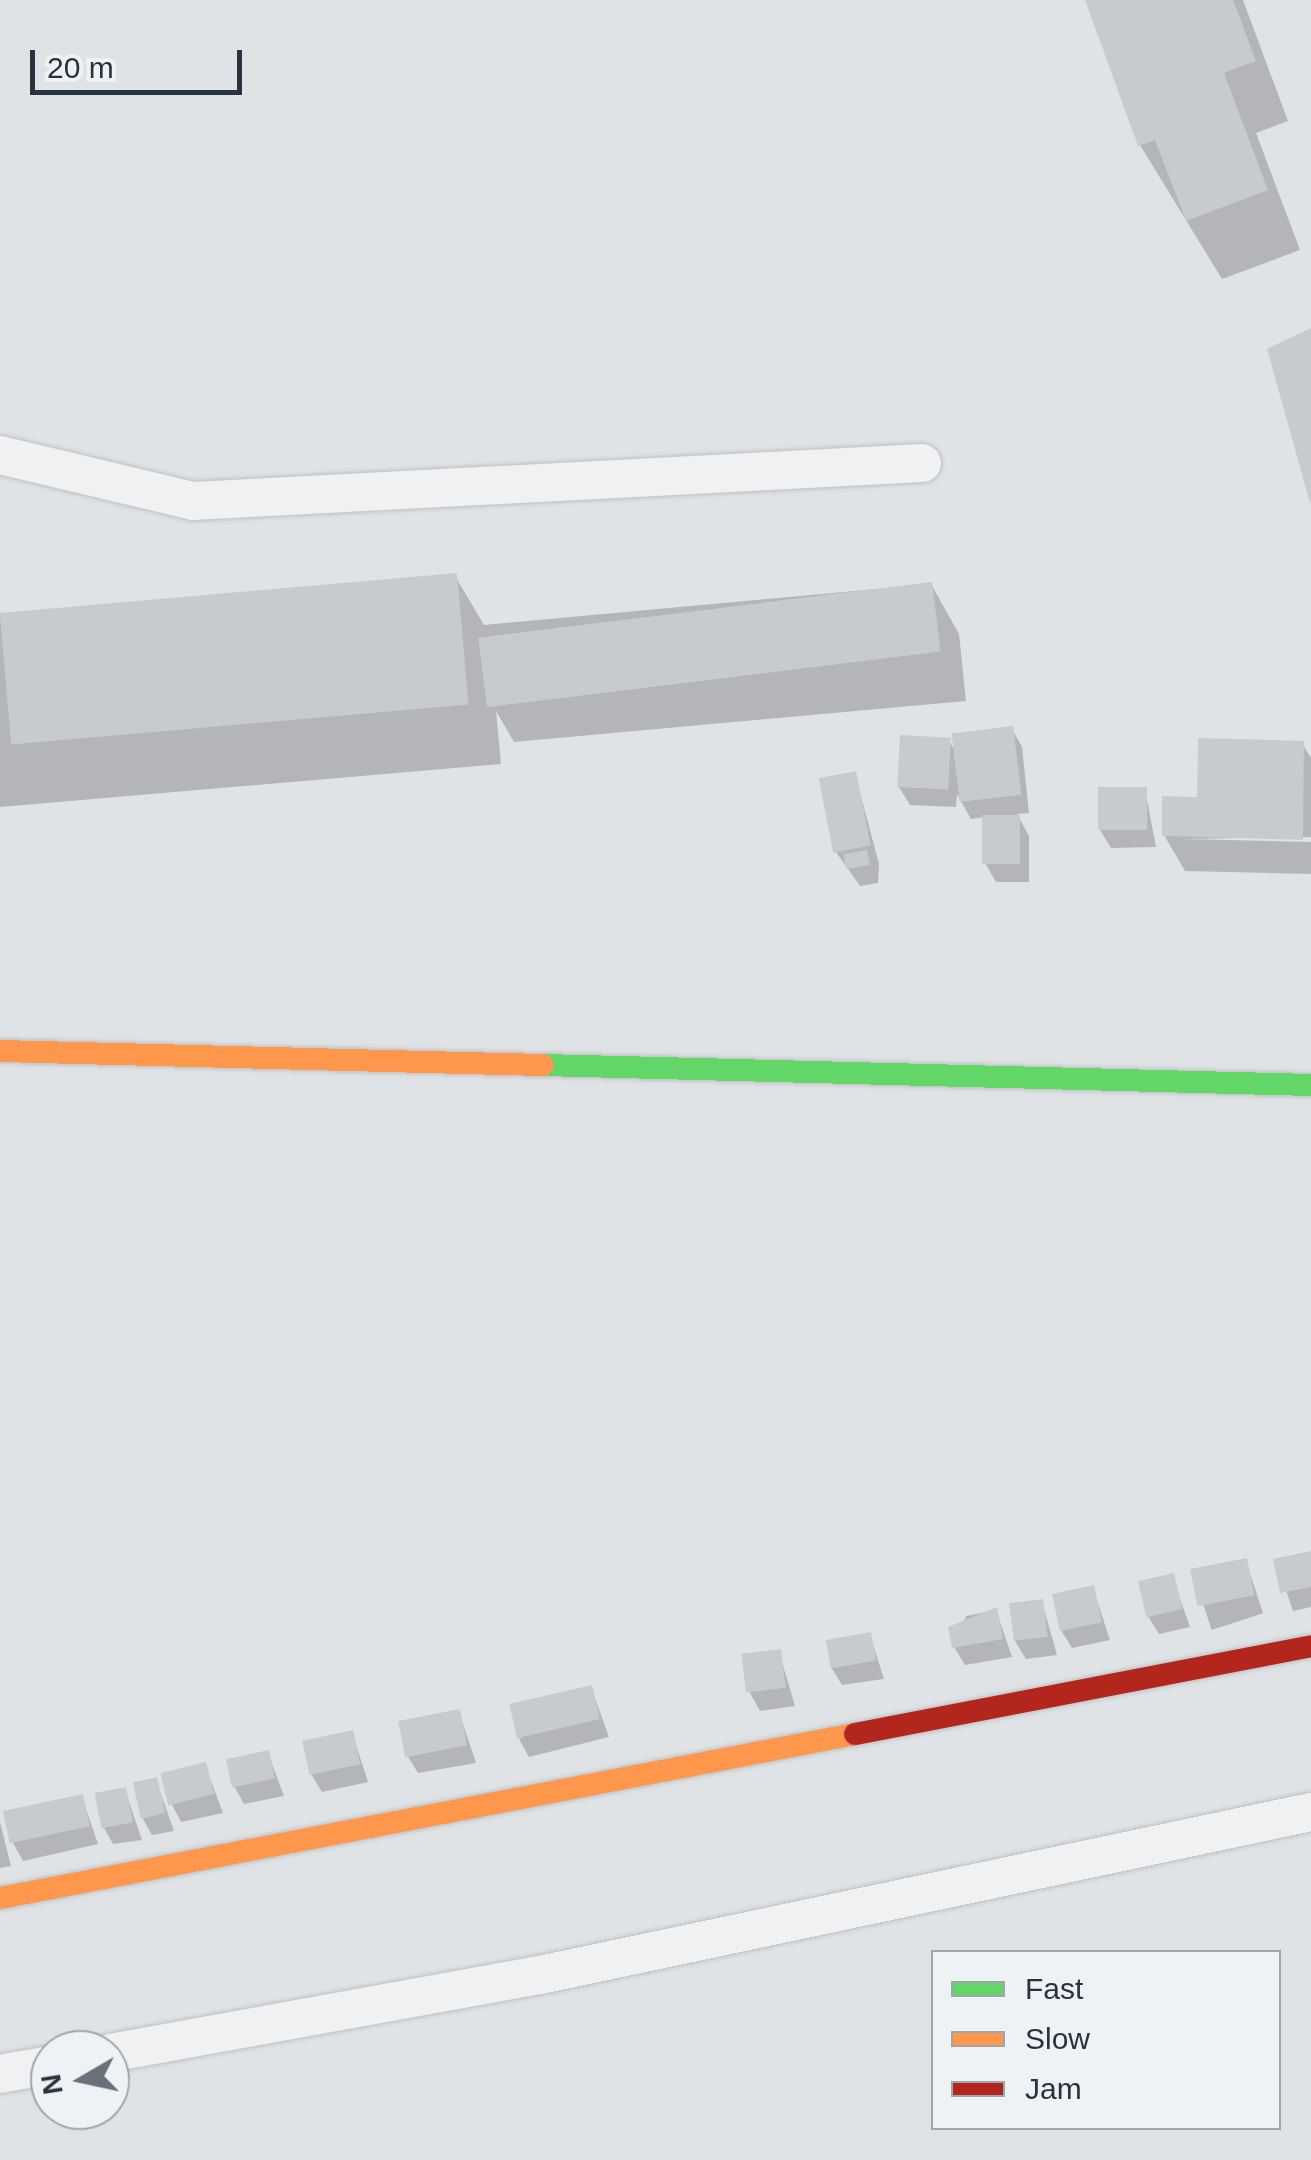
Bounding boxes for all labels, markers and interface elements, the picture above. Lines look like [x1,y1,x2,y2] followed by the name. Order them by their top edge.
[35,30,248,92] scale bar
[47,51,114,84] text: 20 m
[931,1950,1281,2130] legend
[1025,1972,1083,2005] text: Fast
[1025,2022,1090,2055] text: Slow
[30,2030,130,2130] north arrow
[35,2072,69,2097] text: N
[1025,2072,1082,2105] text: Jam

